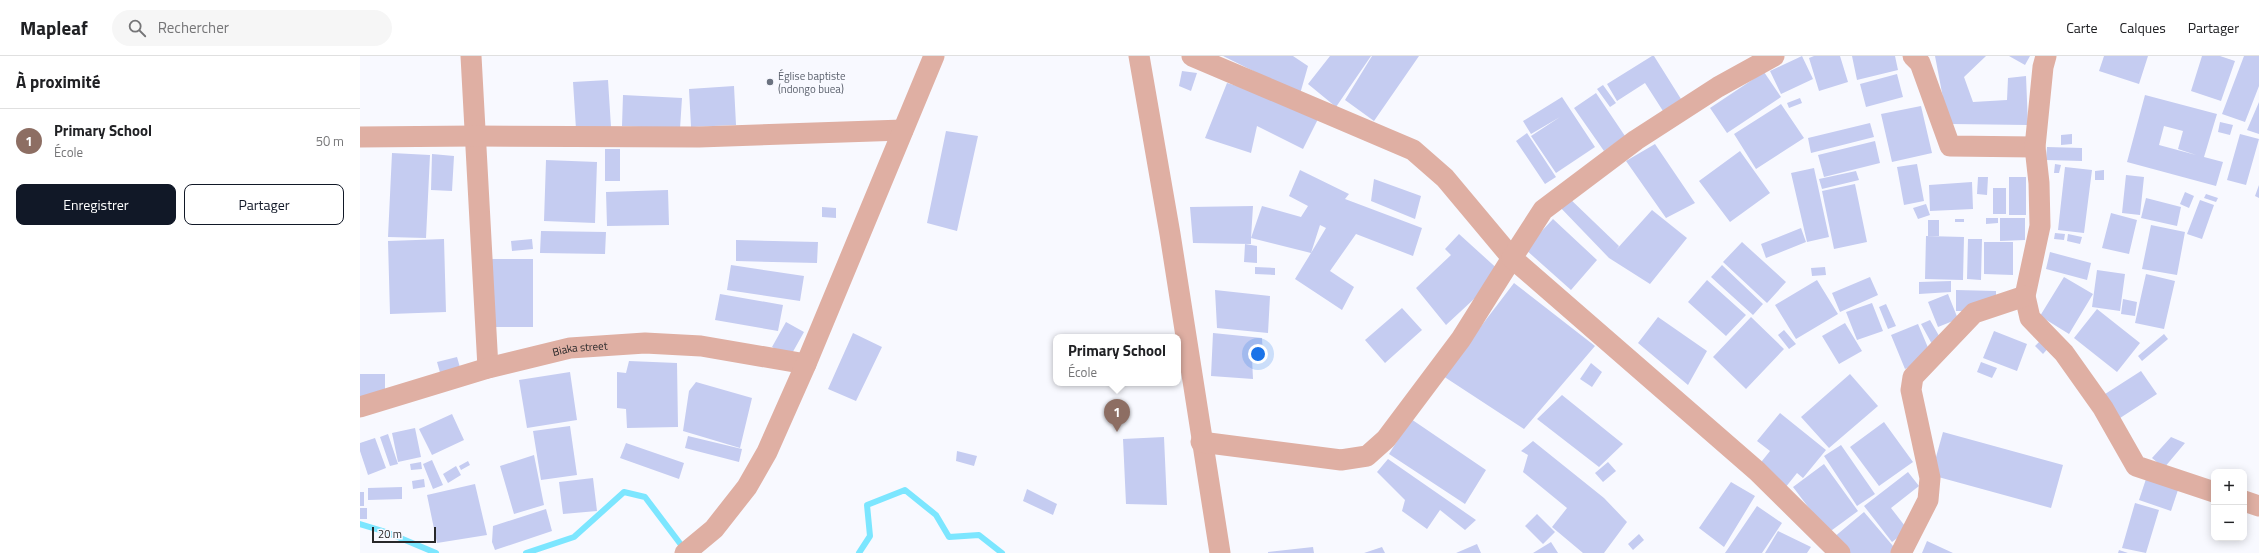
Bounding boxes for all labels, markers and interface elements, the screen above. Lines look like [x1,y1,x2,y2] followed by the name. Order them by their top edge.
[112,10,392,46] search box
[20,13,88,42] text: Mapleaf
[158,16,229,39] text: Rechercher
[126,17,148,39] icon: search
[2066,17,2098,38] text: Carte
[2120,17,2166,38] text: Calques
[2188,17,2239,38] text: Partager
[778,68,846,97] place label: Église baptiste (ndongo buea)
[16,69,100,95] text: À proximité
[765,77,775,87] marker: Église baptiste (ndongo buea)
[54,119,152,142] text: Primary School
[25,131,33,151] text: 1
[316,131,344,151] text: 50 m
[54,142,83,162] text: École
[16,184,176,225] button: Enregistrer
[184,184,344,225] button: Partager
[1053,334,1181,386] popup
[551,338,608,360] street label: Biaka street
[1068,339,1166,362] text: Primary School
[1248,344,1268,364] your location
[1068,362,1097,382] text: École
[1104,399,1130,432] pin: 1
[2211,469,2247,541] map controls
[2211,469,2247,505] button: +
[2211,505,2247,541] button: −
[372,525,436,544] scale bar
[378,526,402,542] text: 20 m

